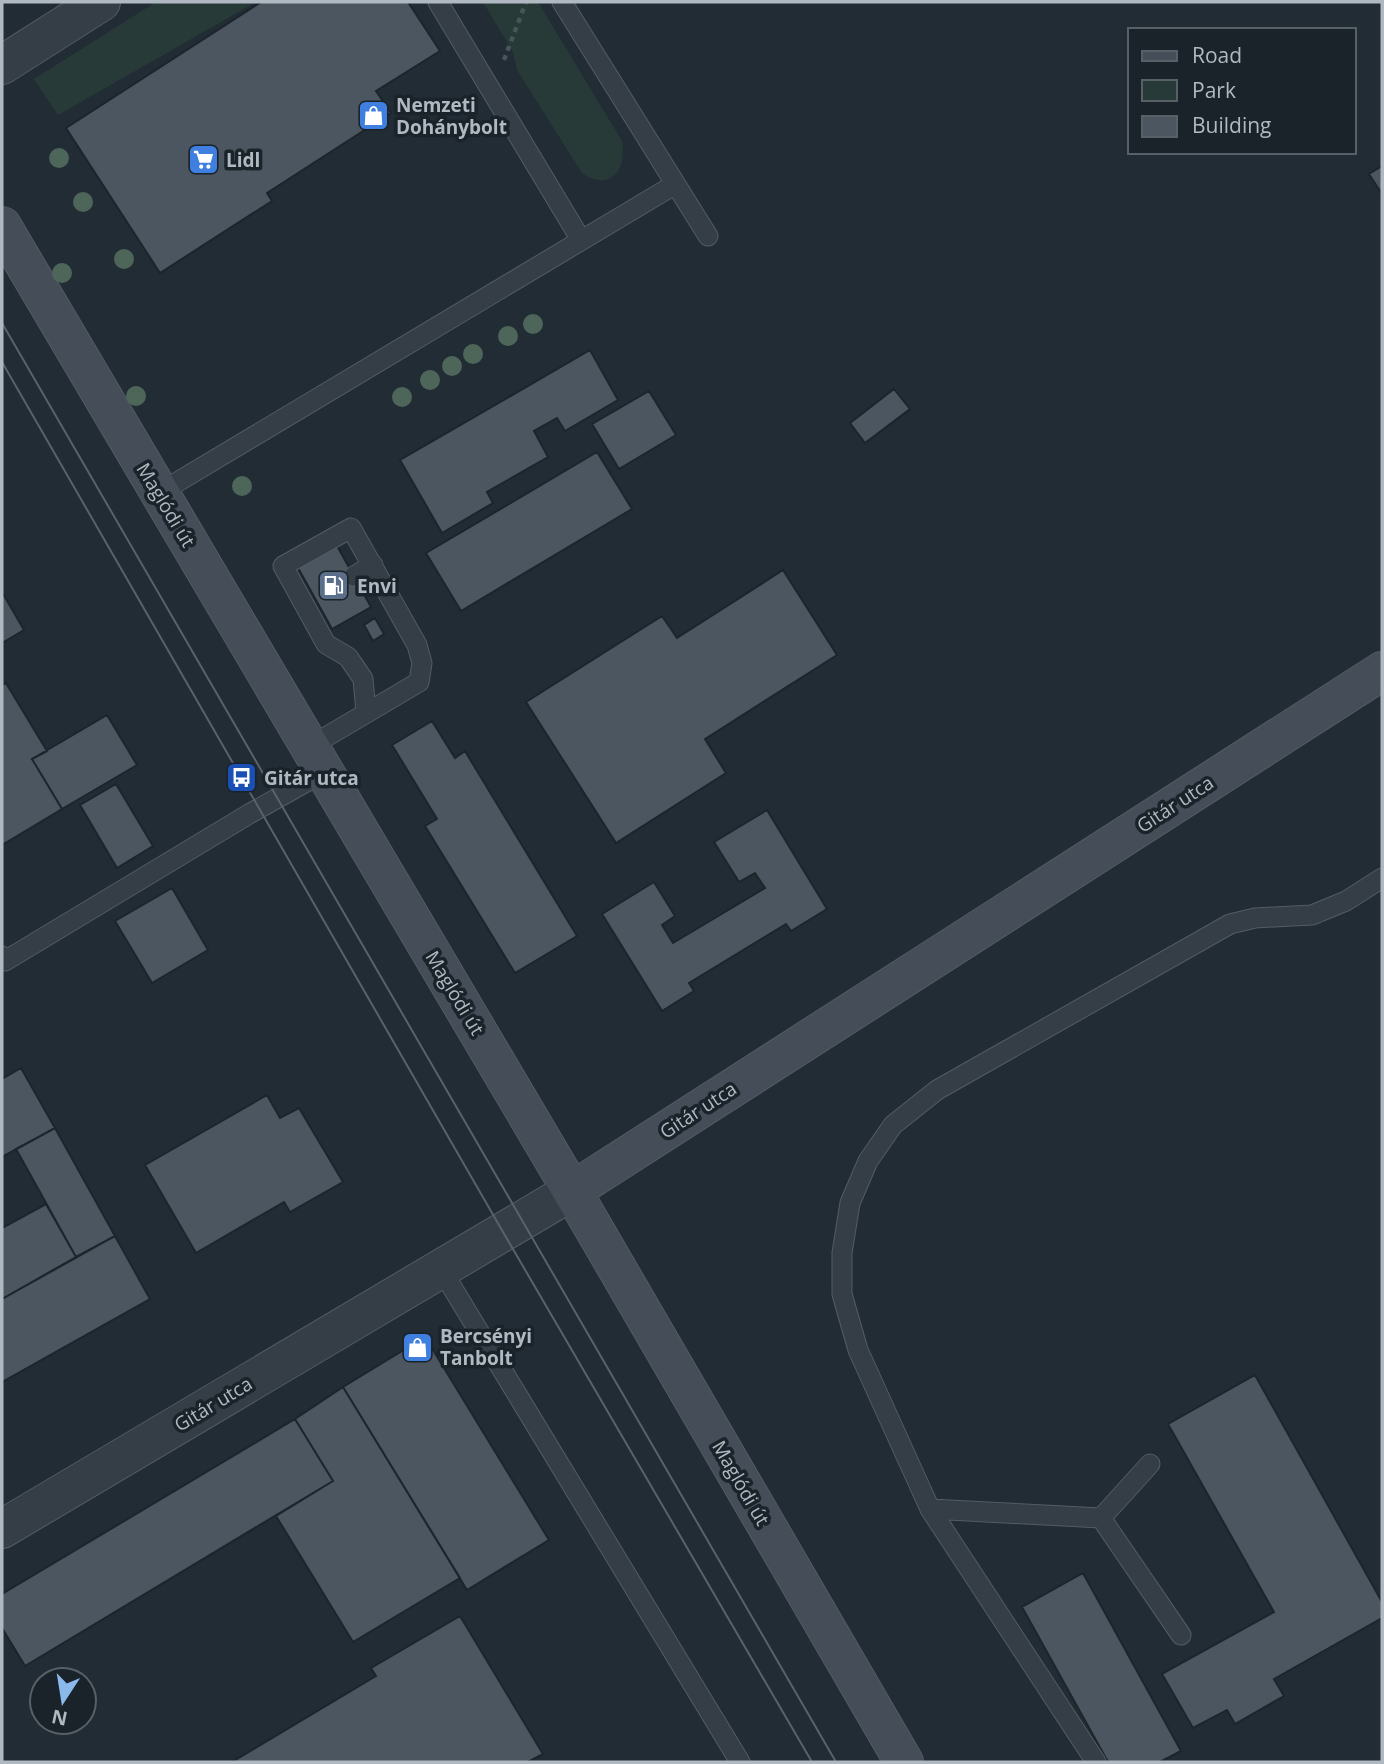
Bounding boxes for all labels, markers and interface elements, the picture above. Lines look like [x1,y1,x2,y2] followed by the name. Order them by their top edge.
[1128,28,1356,154] legend
[1192,41,1242,69] text: Road
[1192,76,1236,104] text: Park
[396,92,507,140] place label: Nemzeti Dohánybolt
[356,99,390,133] shop icon: Nemzeti Dohánybolt
[1192,111,1271,139] text: Building
[186,143,220,177] supermarket icon: Lidl
[226,147,260,173] place label: Lidl
[131,458,201,552] street label: Maglódi út
[317,569,351,603] fuel station icon: Envi
[357,573,397,599] place label: Envi
[224,761,258,795] bus stop icon: Gitár utca
[264,765,359,791] place label: Gitár utca
[1132,769,1218,839] street label: Gitár utca
[420,946,490,1040] street label: Maglódi út
[655,1075,741,1145] street label: Gitár utca
[440,1323,532,1371] place label: Bercsényi Tanbolt
[400,1330,434,1364] shop icon: Bercsényi Tanbolt
[169,1371,257,1437] street label: Gitár utca
[706,1436,776,1530] street label: Maglódi út
[28,1666,98,1736] north arrow
[49,1703,70,1732] text: N

